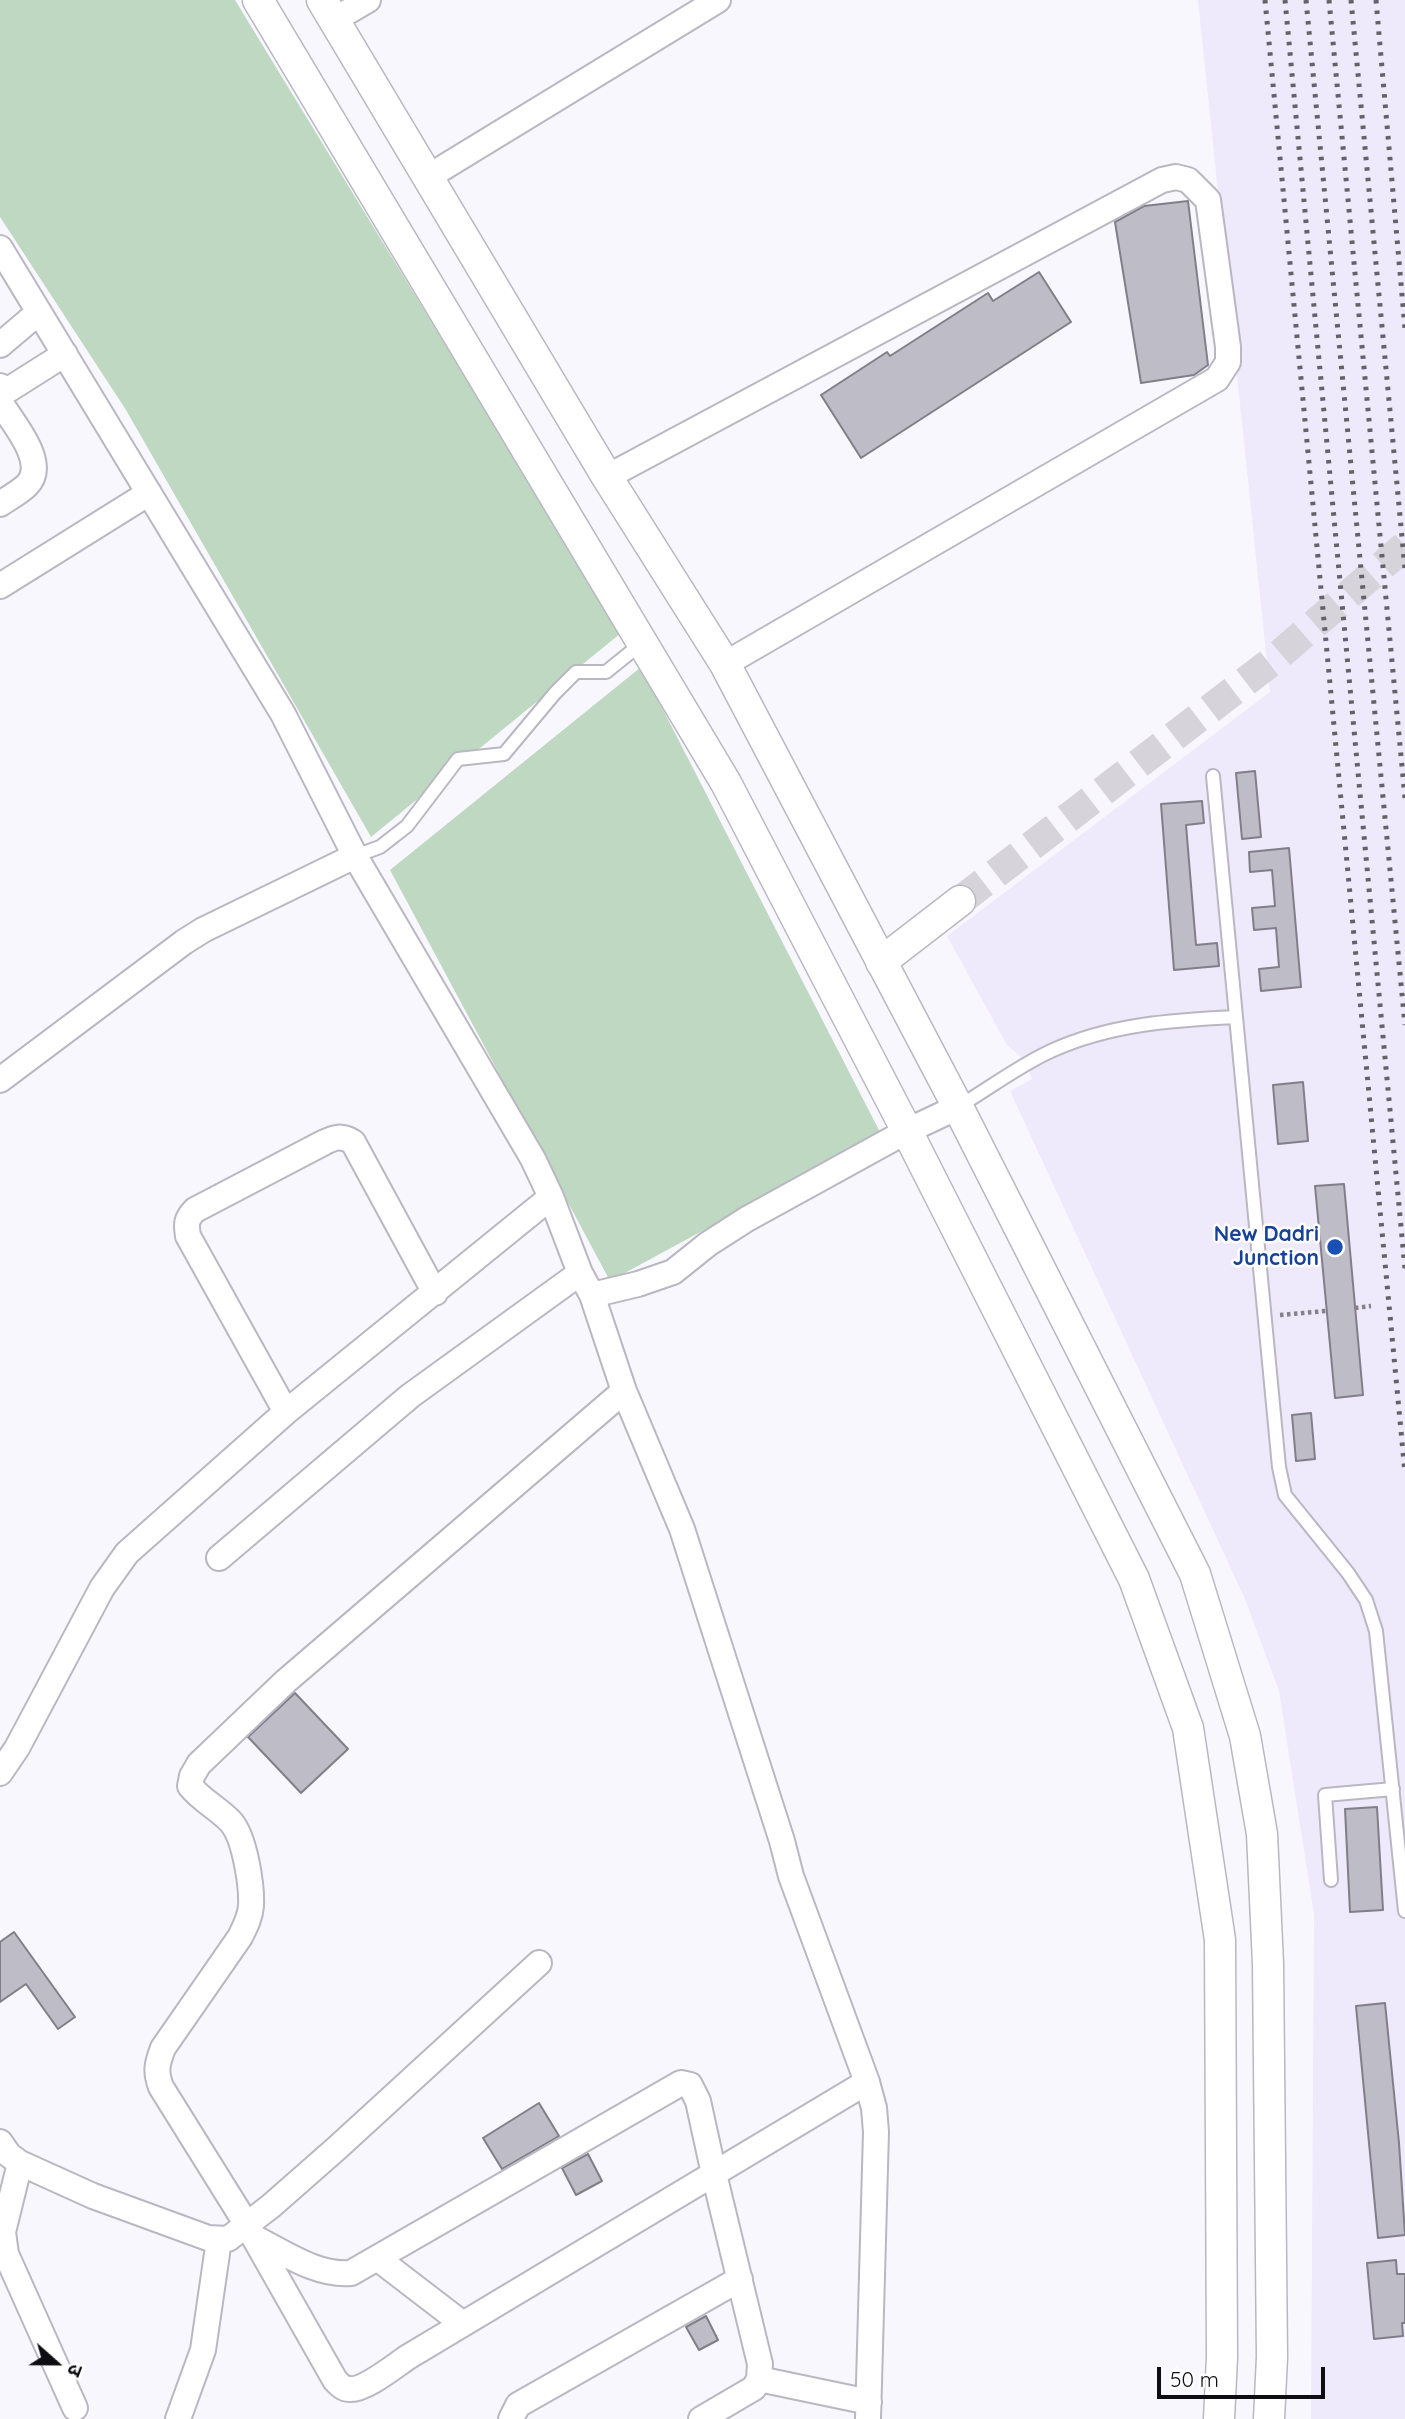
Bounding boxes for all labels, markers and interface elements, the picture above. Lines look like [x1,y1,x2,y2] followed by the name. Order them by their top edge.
[1214,1222,1319,1272] place label: New Dadri Junction
[1325,1237,1345,1257] marker: New Dadri Junction
[21,2328,91,2398] north arrow
[1160,2352,1328,2396] scale bar
[62,2361,89,2380] text: उ
[1170,2366,1219,2392] text: 50 m

